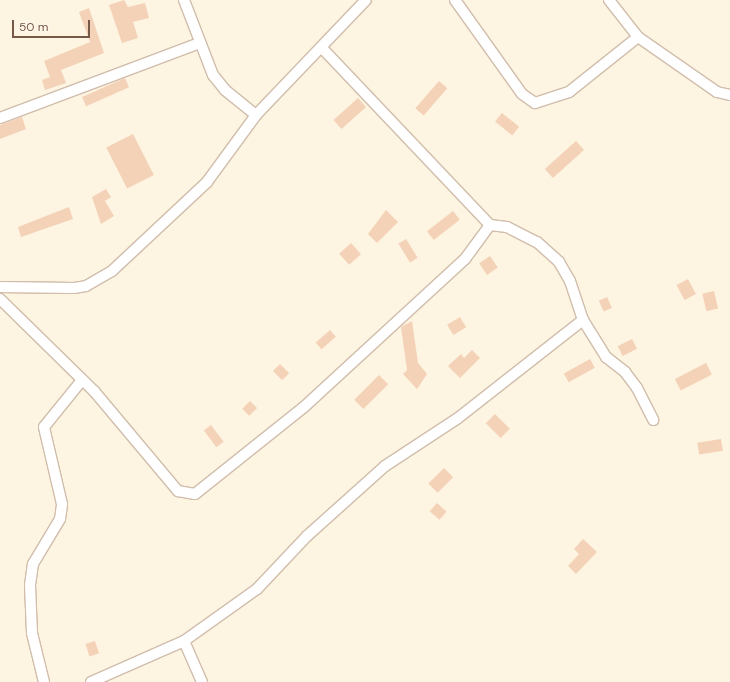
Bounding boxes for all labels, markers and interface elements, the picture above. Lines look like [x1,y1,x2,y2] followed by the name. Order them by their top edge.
[14,12,92,38] scale bar
[19,19,48,35] text: 50 m

